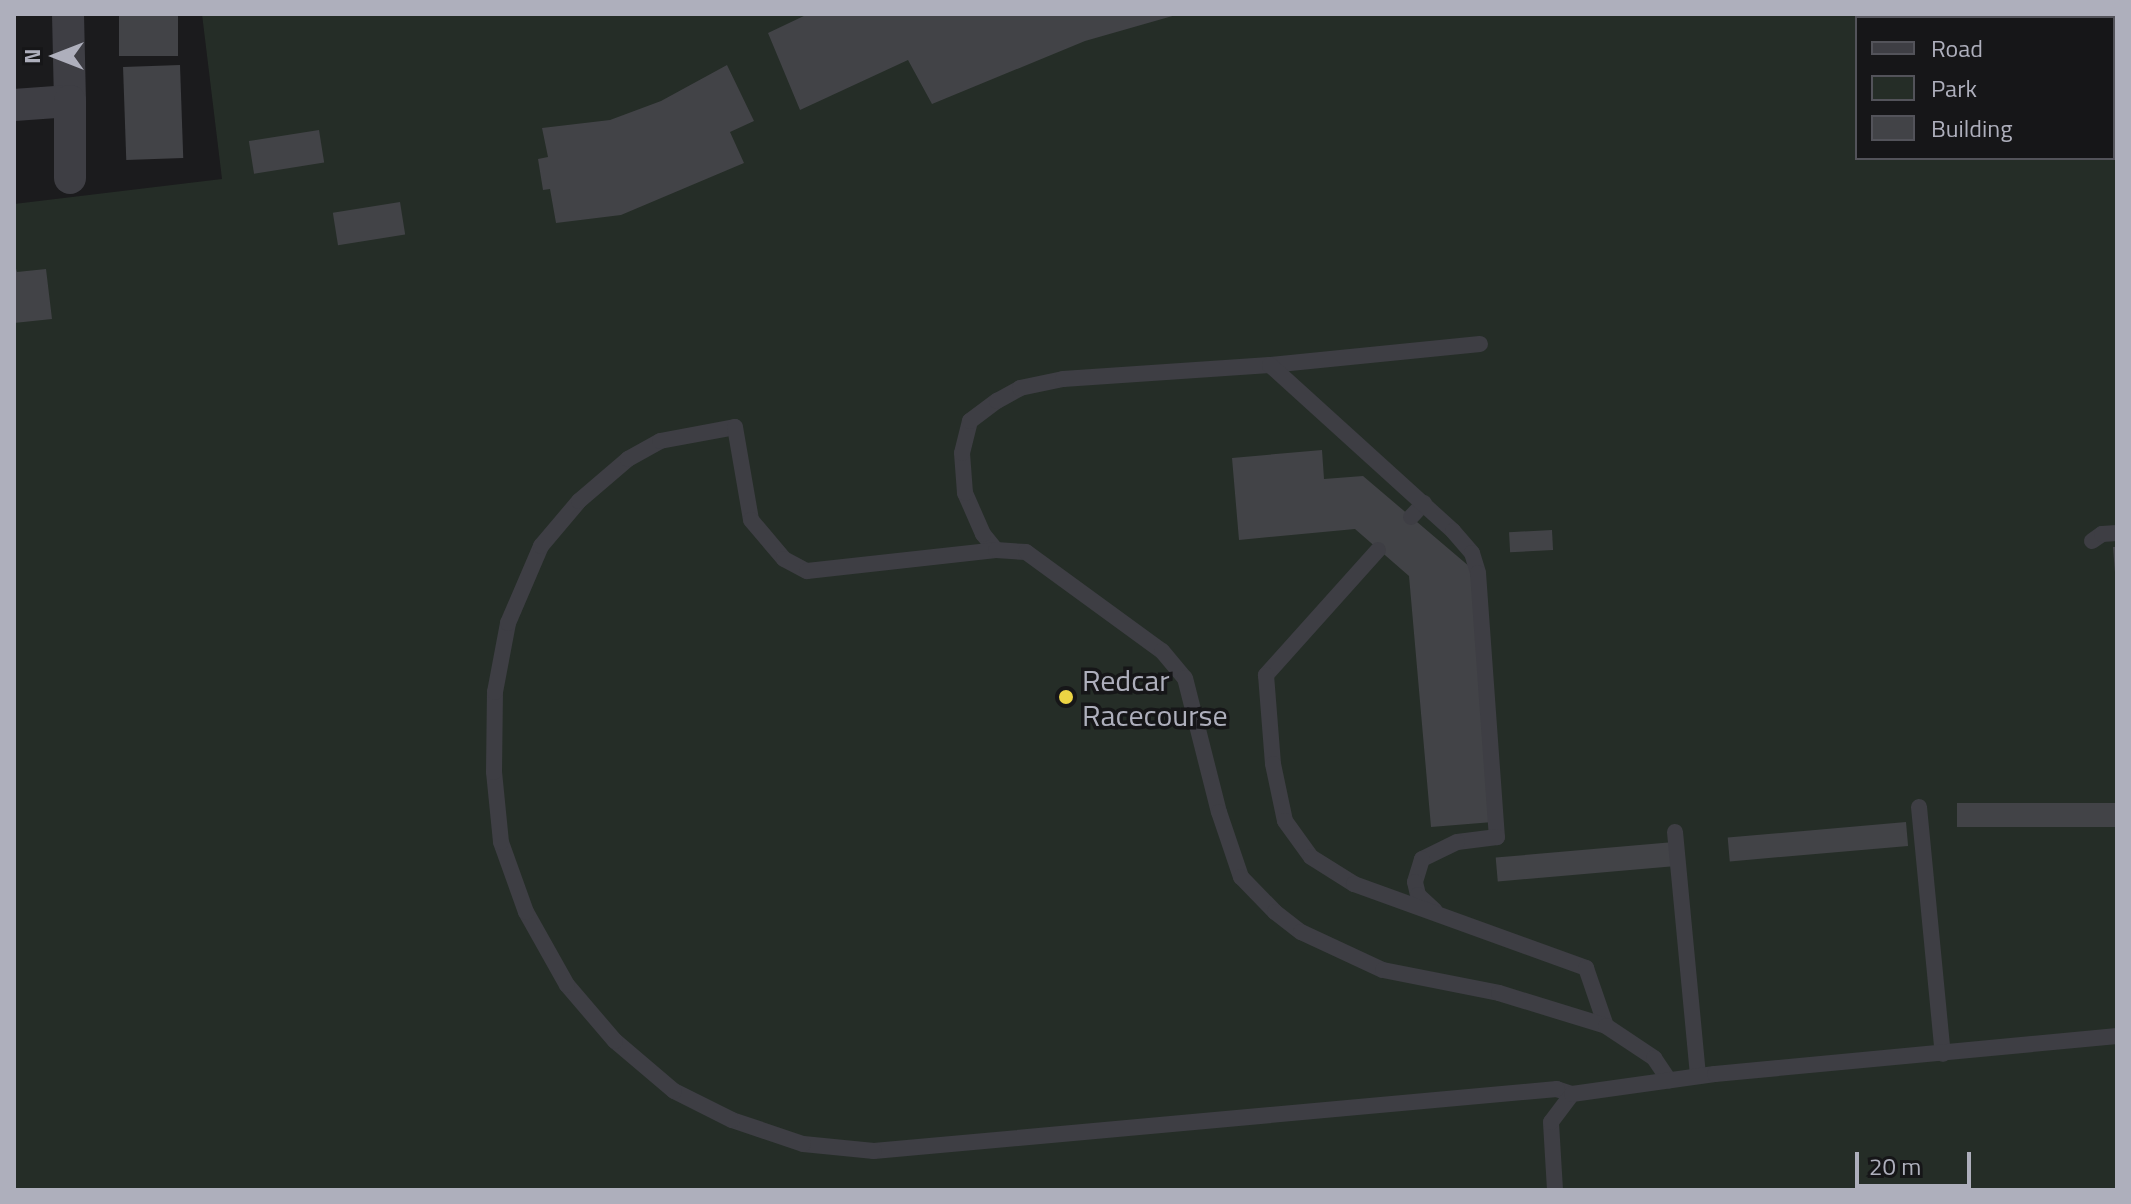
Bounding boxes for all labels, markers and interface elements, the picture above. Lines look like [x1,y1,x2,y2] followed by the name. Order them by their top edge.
[16,16,96,96] north arrow
[1855,16,2115,160] legend
[1931,30,1983,66] text: Road
[15,48,49,64] text: N
[1931,70,1977,106] text: Park
[1931,110,2013,146] text: Building
[1082,662,1228,732] place label: Redcar Racecourse
[1057,688,1075,706] marker: Redcar Racecourse
[1859,1136,1975,1186] scale bar
[1869,1148,1921,1184] text: 20 m

